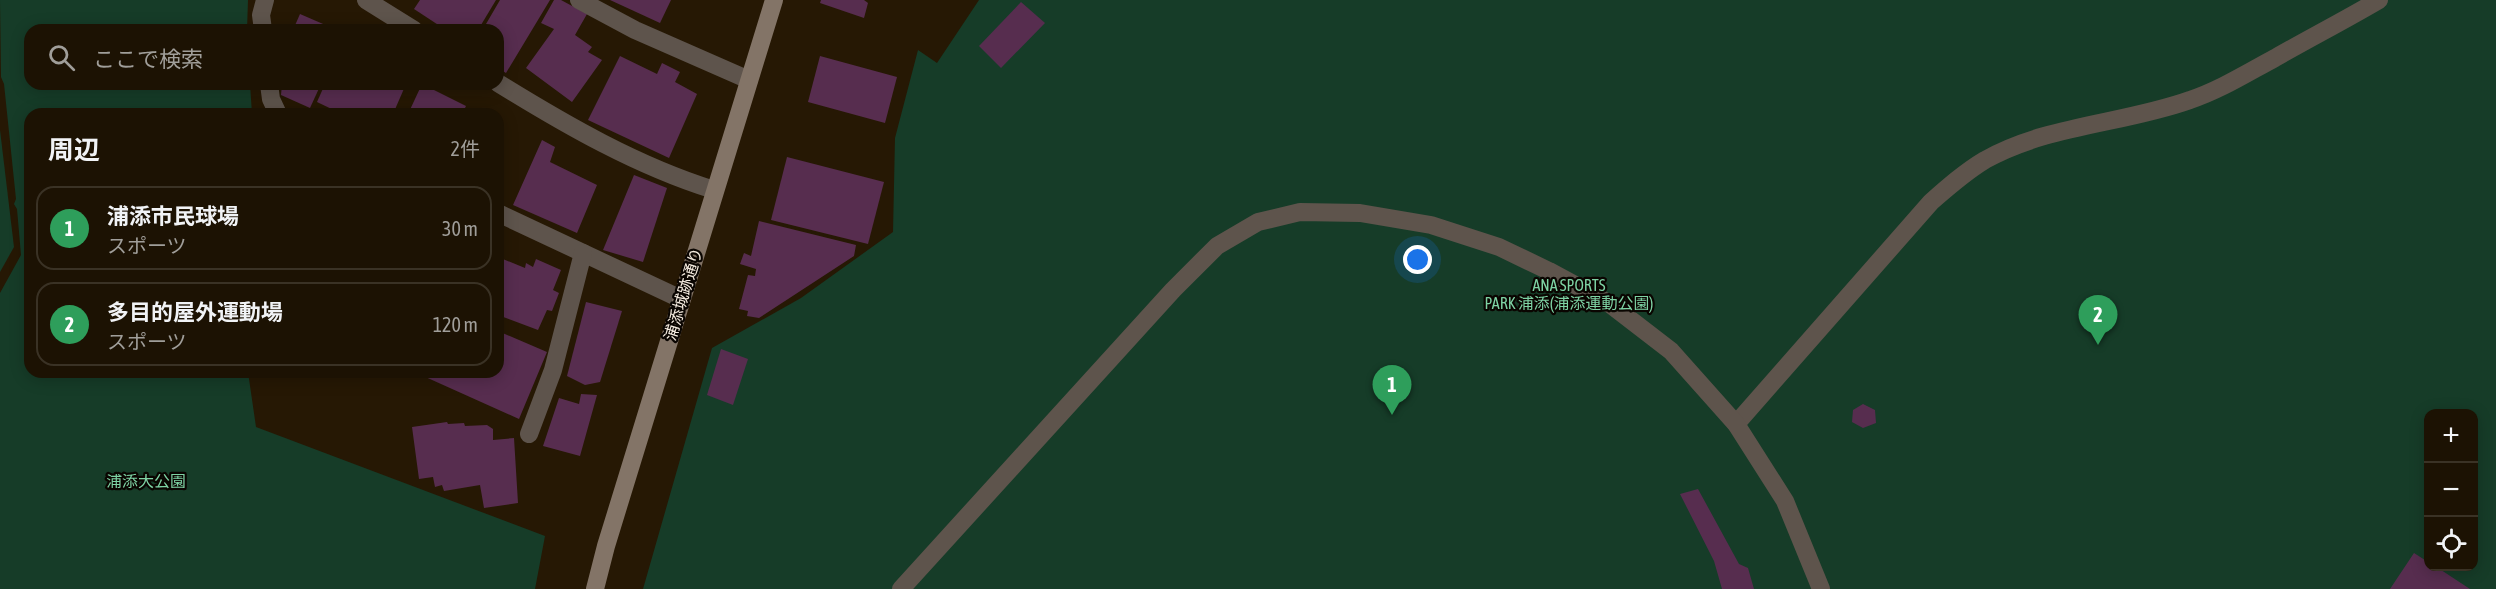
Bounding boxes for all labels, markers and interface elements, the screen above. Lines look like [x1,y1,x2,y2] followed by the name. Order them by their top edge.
[24,24,504,90] search box
[45,41,78,74] icon: search
[93,46,203,72] text: ここで検索
[48,135,100,165] text: 周辺
[451,137,480,160] text: 2件
[107,203,239,229] text: 浦添市民球場
[65,217,74,240] text: 1
[442,217,478,240] text: 30 m
[107,234,187,257] text: スポーツ
[660,245,706,343] street label: 浦添城跡通り
[1403,245,1432,274] your location
[1485,276,1654,313] park label: ANA SPORTS PARK 浦添(浦添運動公園)
[2078,296,2118,345] pin: 2
[107,299,283,325] text: 多目的屋外運動場
[65,313,74,336] text: 2
[433,313,478,336] text: 120 m
[107,330,187,353] text: スポーツ
[1372,366,1412,415] pin: 1
[2424,409,2478,571] map controls
[2424,409,2478,463] button: +
[2424,463,2478,517] button: −
[106,472,186,490] park label: 浦添大公園
[2424,517,2478,571] button: locate

